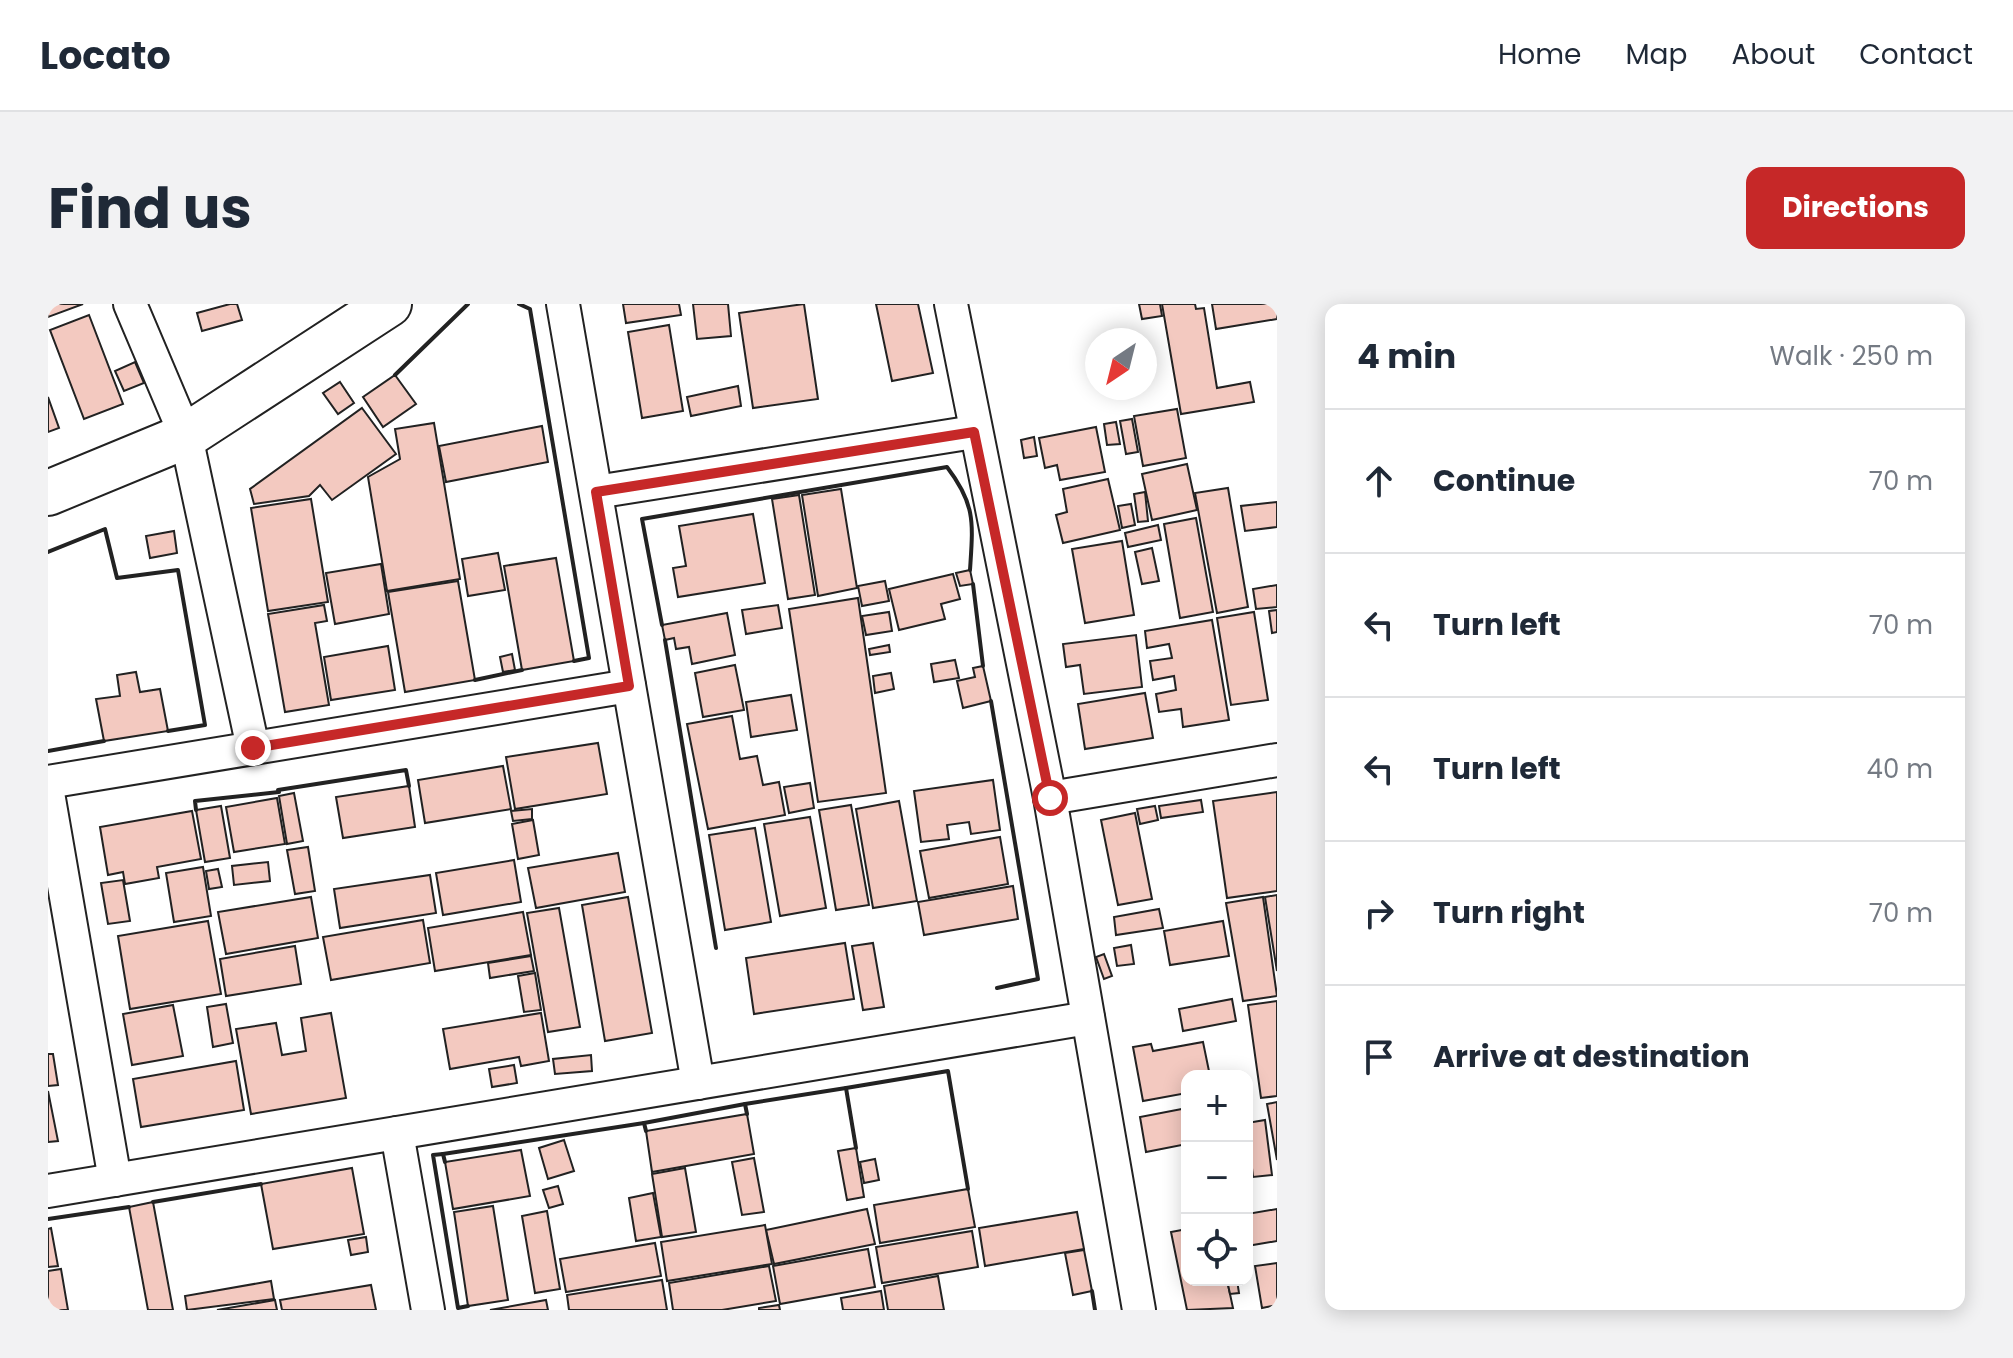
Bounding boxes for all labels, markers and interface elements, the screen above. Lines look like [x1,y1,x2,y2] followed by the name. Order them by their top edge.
[40,29,171,82] text: Locato
[1498,35,1581,74] text: Home
[1625,35,1687,74] text: Map
[1731,35,1815,74] text: About
[1859,35,1973,74] text: Contact
[1746,167,1965,249] button: Directions
[48,169,252,248] text: Find us
[1085,328,1157,400] north arrow
[1357,332,1456,380] text: 4 min
[1770,338,1933,374] text: Walk · 250 m
[1357,459,1401,503] icon: ahead
[1433,459,1575,502] text: Continue
[1869,463,1933,499] text: 70 m
[1357,603,1401,647] icon: left
[1433,603,1561,646] text: Turn left
[1869,607,1933,643] text: 70 m
[235,730,271,766] route end
[1357,747,1401,791] icon: left
[1433,747,1561,790] text: Turn left
[1867,751,1933,787] text: 40 m
[1032,780,1068,816] route start
[1357,891,1401,935] icon: right
[1433,891,1585,934] text: Turn right
[1869,895,1933,931] text: 70 m
[1357,1035,1401,1079] icon: arrive
[1433,1035,1750,1078] text: Arrive at destination
[1181,1070,1253,1286] map controls
[1181,1070,1253,1142] button: +
[1181,1142,1253,1214] button: −
[1181,1214,1253,1286] button: locate

